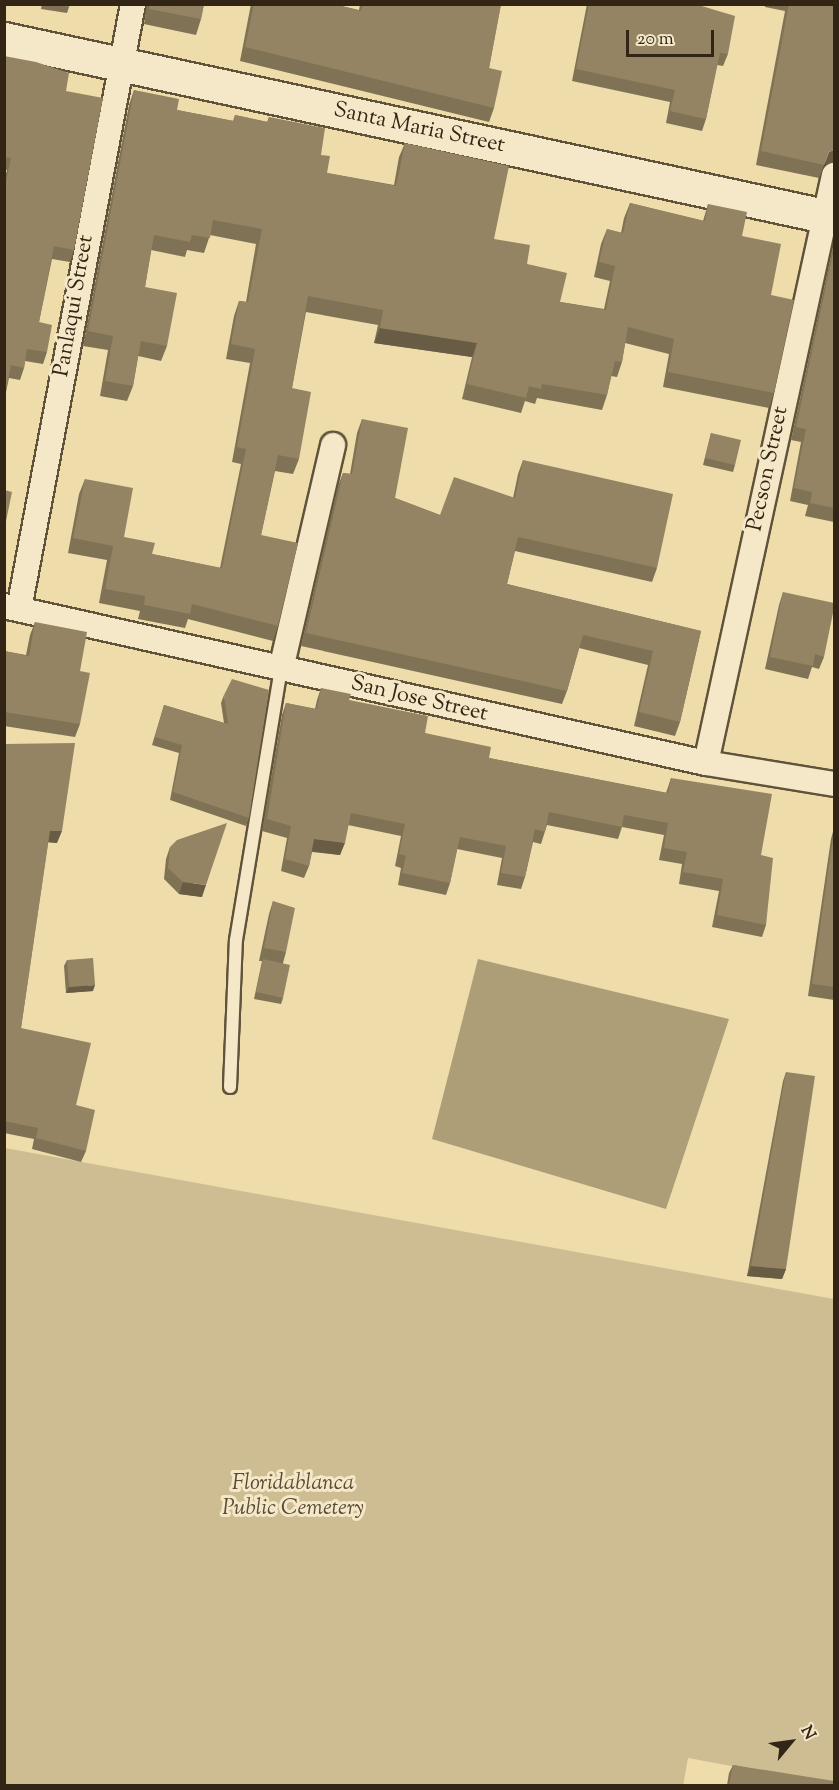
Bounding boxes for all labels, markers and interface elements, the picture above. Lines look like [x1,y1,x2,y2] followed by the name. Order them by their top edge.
[629,18,718,56] scale bar
[637,27,674,53] text: 20 m
[331,98,507,160] street label: Santa Maria Street
[50,233,100,379] street label: Panlaqui Street
[743,404,795,534] street label: Pecson Street
[348,671,490,729] street label: San Jose Street
[222,1471,364,1522] park label: Floridablanca Public Cemetery
[761,1712,821,1772] north arrow
[794,1722,820,1744] text: N

